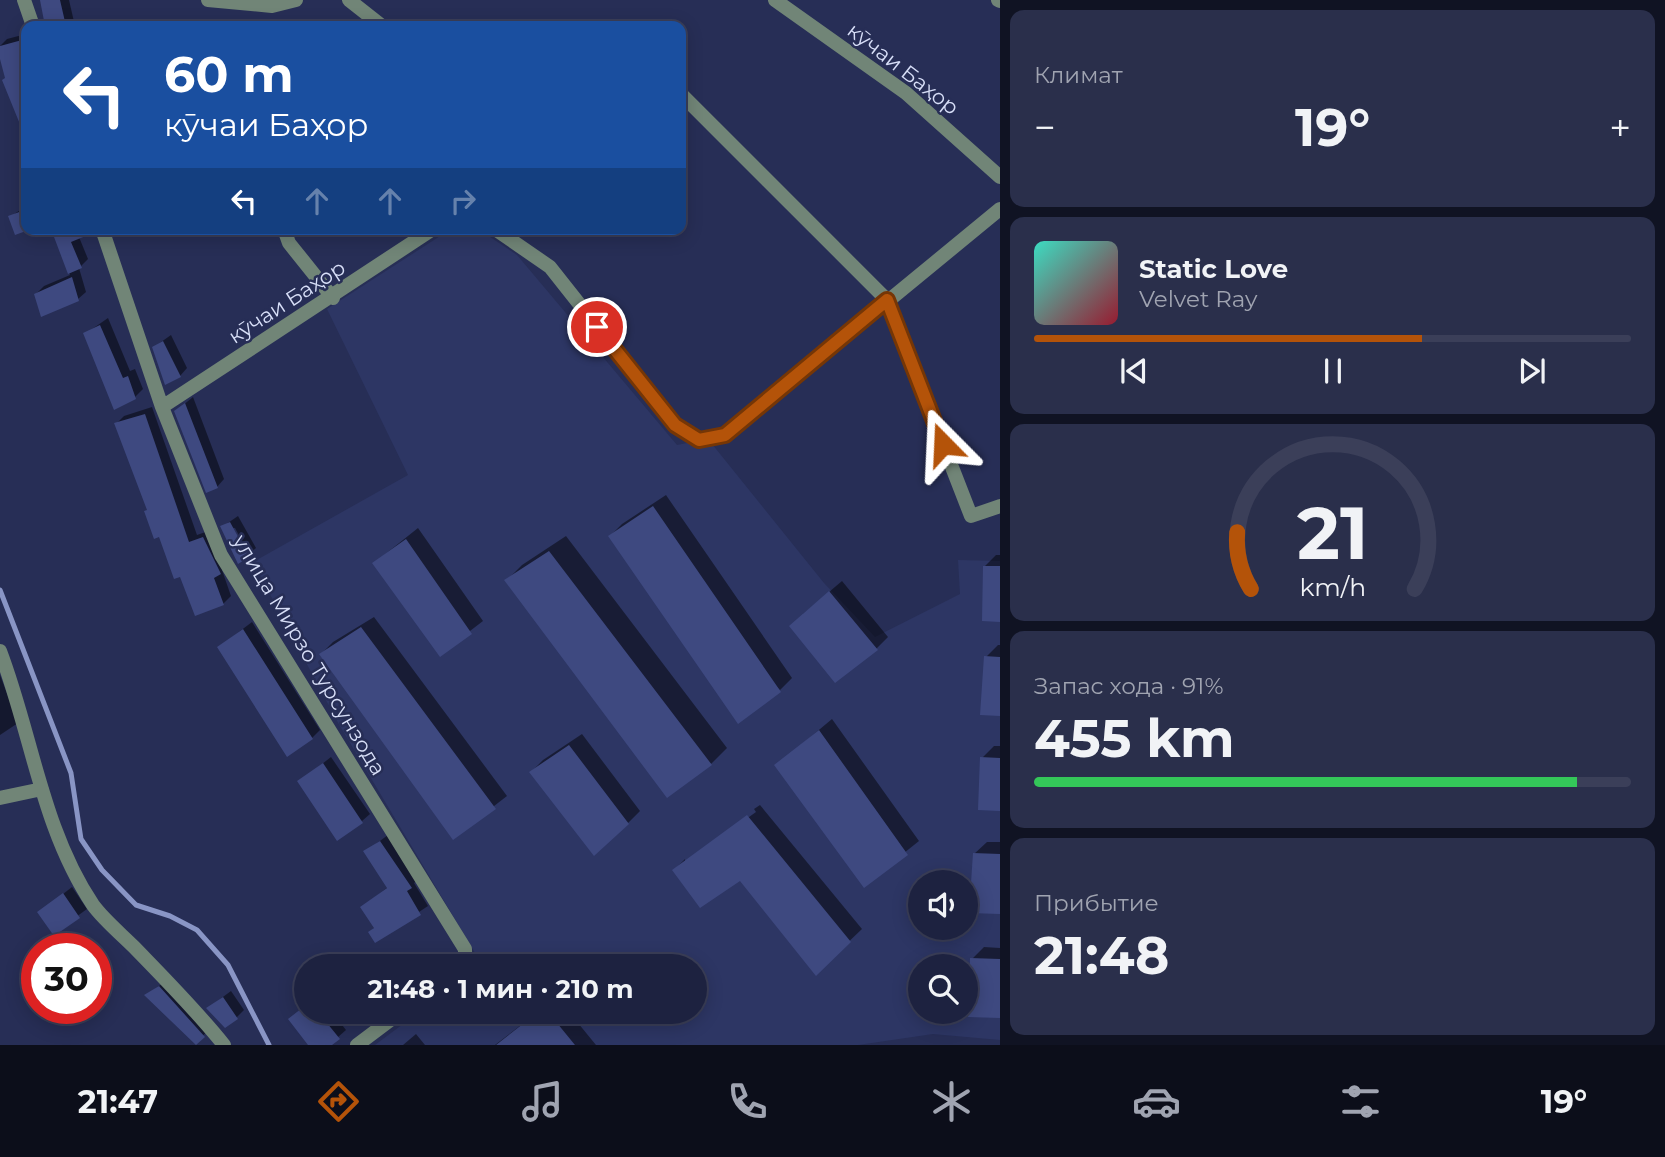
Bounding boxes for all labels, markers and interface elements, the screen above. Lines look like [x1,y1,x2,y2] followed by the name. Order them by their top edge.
[843,17,964,120] street label: кӯчаи Баҳор
[164,45,294,104] text: 60 m
[49,49,140,140] icon: left
[1034,61,1123,89] text: Климат
[1295,96,1370,159] text: 19°
[1034,104,1056,151] text: −
[1609,104,1631,151] text: +
[164,105,369,144] text: кӯчаи Баҳор
[225,182,263,220] icon: left
[298,182,336,220] icon: ahead
[371,182,409,220] icon: ahead
[444,182,482,220] icon: right
[1139,253,1288,285] text: Static Love
[224,255,350,349] street label: кӯчаи Баҳор
[1139,285,1257,313] text: Velvet Ray
[567,297,627,357] pin
[578,308,616,346] icon: arrive
[1115,352,1153,390] icon: previous
[1314,352,1352,390] icon: pause
[1513,352,1551,390] icon: next
[906,407,980,481] position arrow
[1297,489,1368,577] text: 21
[227,529,391,779] street label: улица Мирзо Турсунзода
[1299,571,1366,601] text: km/h
[1034,672,1223,700] text: Запас хода · 91%
[1034,707,1235,770] text: 455 km
[908,870,978,1024] map controls
[908,870,978,940] button: sound
[1034,889,1159,917] text: Прибытие
[1034,924,1169,987] text: 21:48
[21,933,112,1024] speed limit sign: 30
[908,954,978,1024] button: search
[368,973,633,1005] text: 21:48 · 1 мин · 210 m
[314,1077,363,1126] icon: directions
[518,1077,567,1126] icon: music
[723,1077,772,1126] icon: phone
[927,1077,976,1126] icon: climate
[1132,1077,1181,1126] icon: car
[1336,1077,1385,1126] icon: filters
[78,1082,158,1121] text: 21:47
[1541,1082,1587,1121] text: 19°

